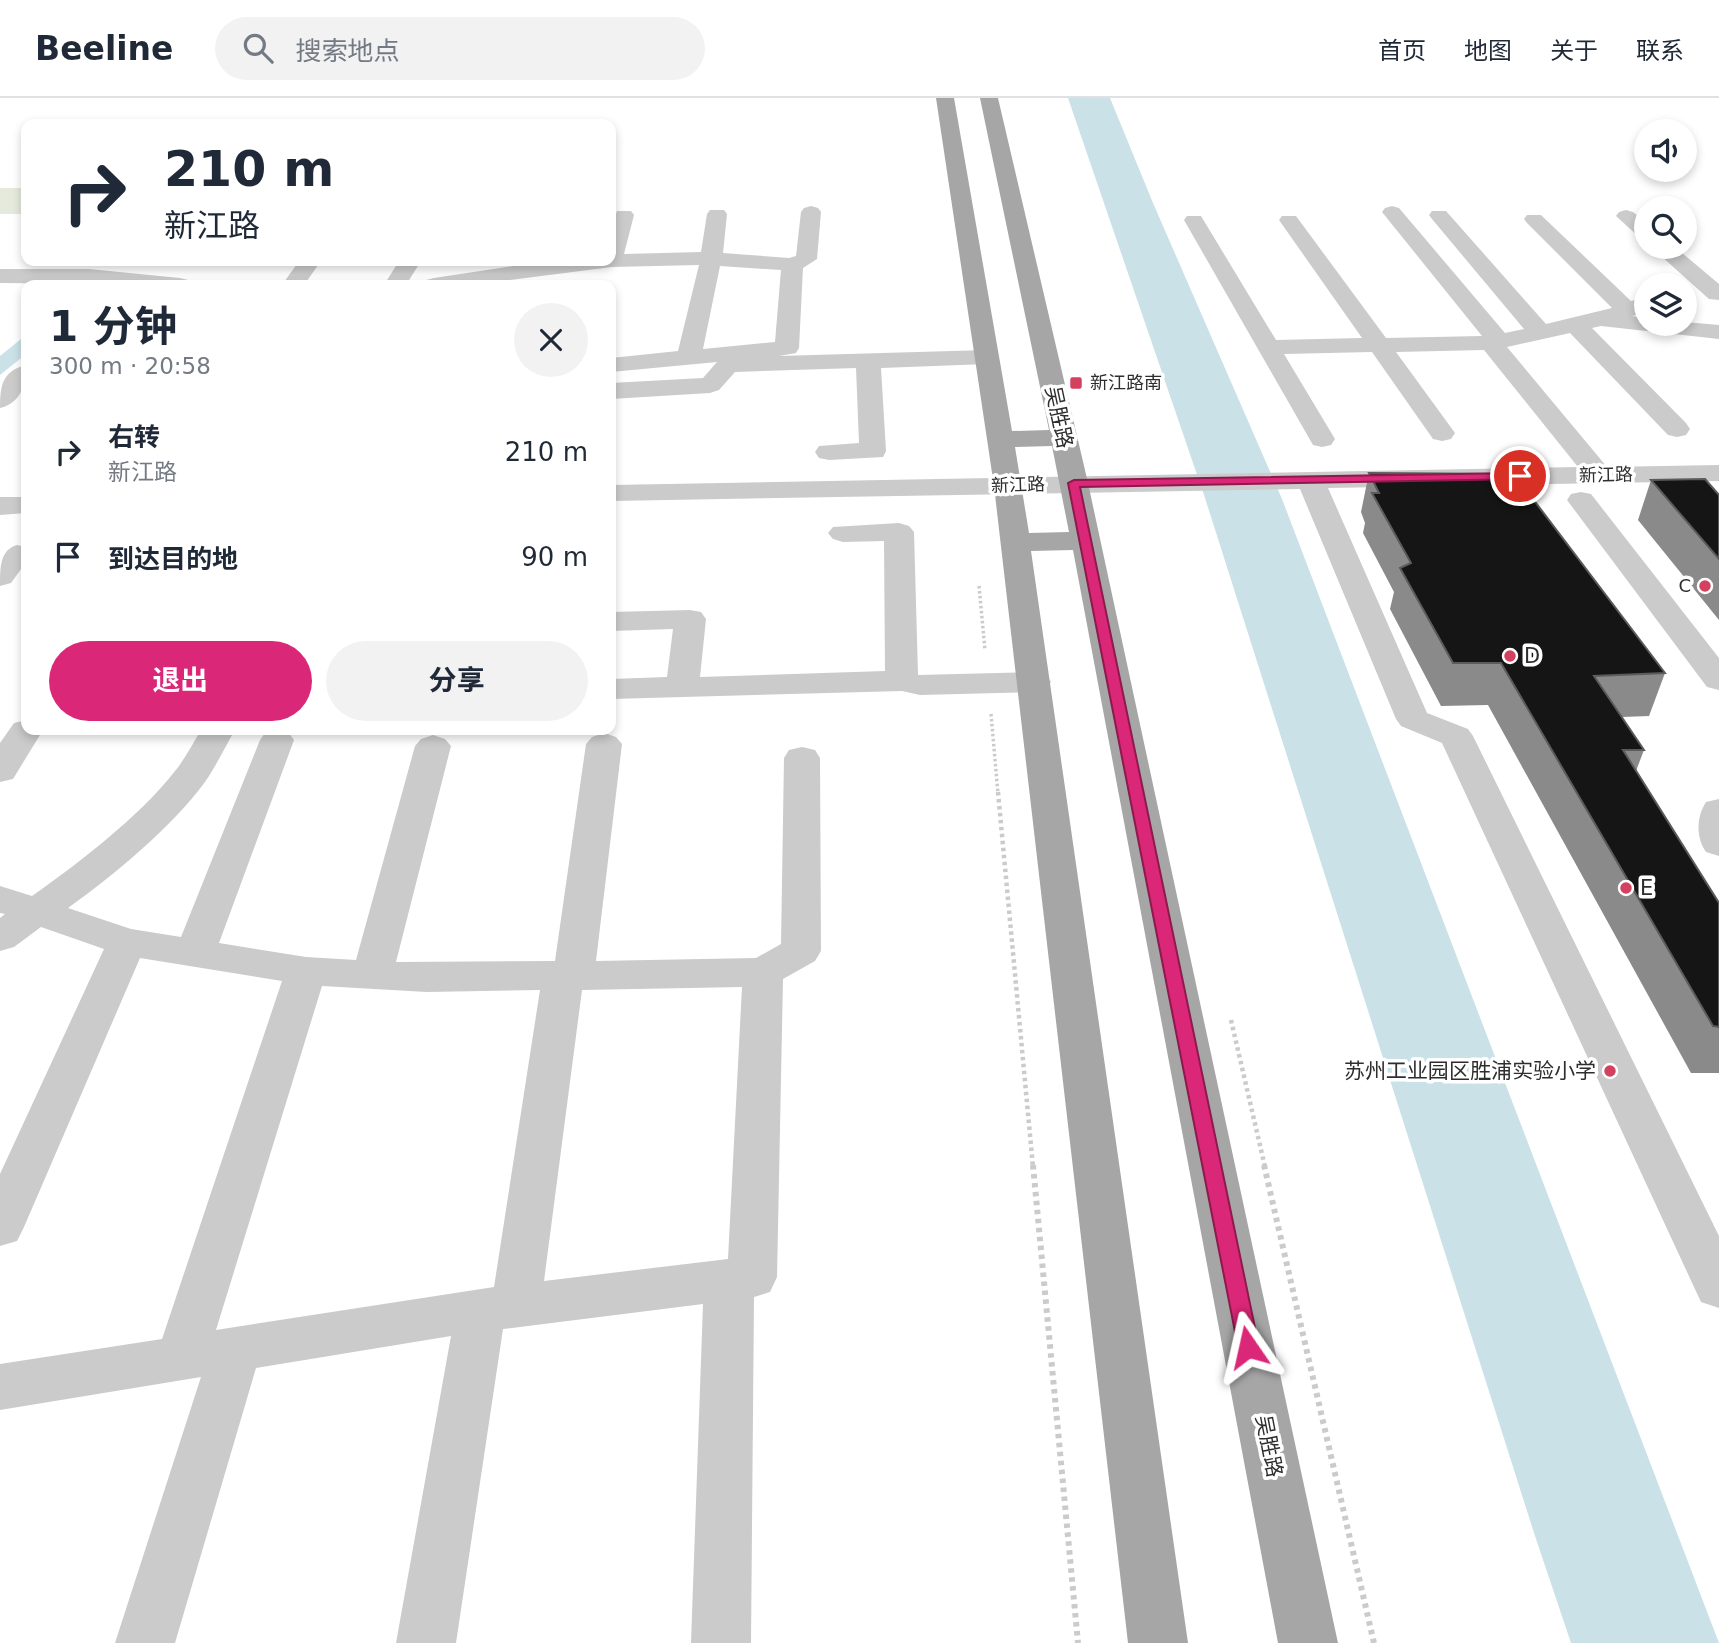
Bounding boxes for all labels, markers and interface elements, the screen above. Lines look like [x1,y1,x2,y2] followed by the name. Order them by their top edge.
[215,17,705,80] search box
[35,29,173,68] text: Beeline
[239,29,277,67] icon: search
[295,36,399,66] text: 搜索地点
[1378,37,1426,65] text: 首页
[1464,37,1512,65] text: 地图
[1550,37,1598,65] text: 关于
[1636,37,1684,65] text: 联系
[1634,119,1697,336] map controls
[1634,119,1697,182] button: sound
[164,141,334,198] text: 210 m
[49,147,140,238] icon: right
[1634,196,1697,259] button: search
[164,207,260,245] text: 新江路
[1634,273,1697,336] button: layers
[49,302,177,351] text: 1 分钟
[514,303,588,377] button: close
[49,353,211,379] text: 300 m · 20:58
[1090,372,1162,393] place label: 新江路南
[1068,375,1084,391] marker: 新江路南
[1041,384,1077,450] street label: 吴胜路
[108,422,160,452] text: 右转
[49,433,87,471] icon: right
[505,437,588,467] text: 210 m
[1490,446,1550,506] pin
[1501,457,1539,495] icon: arrive
[108,459,177,485] text: 新江路
[1579,464,1633,485] street label: 新江路
[991,473,1045,496] street label: 新江路
[49,538,87,576] icon: arrive
[521,542,588,572] text: 90 m
[108,544,238,574] text: 到达目的地
[1678,575,1691,596] place label: C
[1697,578,1713,594] marker: C
[49,641,312,721] button: 退出
[326,641,588,721] button: 分享
[1524,644,1540,668] place label: D
[1502,648,1518,664] marker: D
[1640,876,1653,900] place label: E
[1618,880,1634,896] marker: E
[1344,1059,1596,1083] place label: 苏州工业园区胜浦实验小学
[1602,1063,1618,1079] marker: 苏州工业园区胜浦实验小学
[1211,1310,1285,1384] position arrow
[1251,1413,1287,1479] street label: 吴胜路

